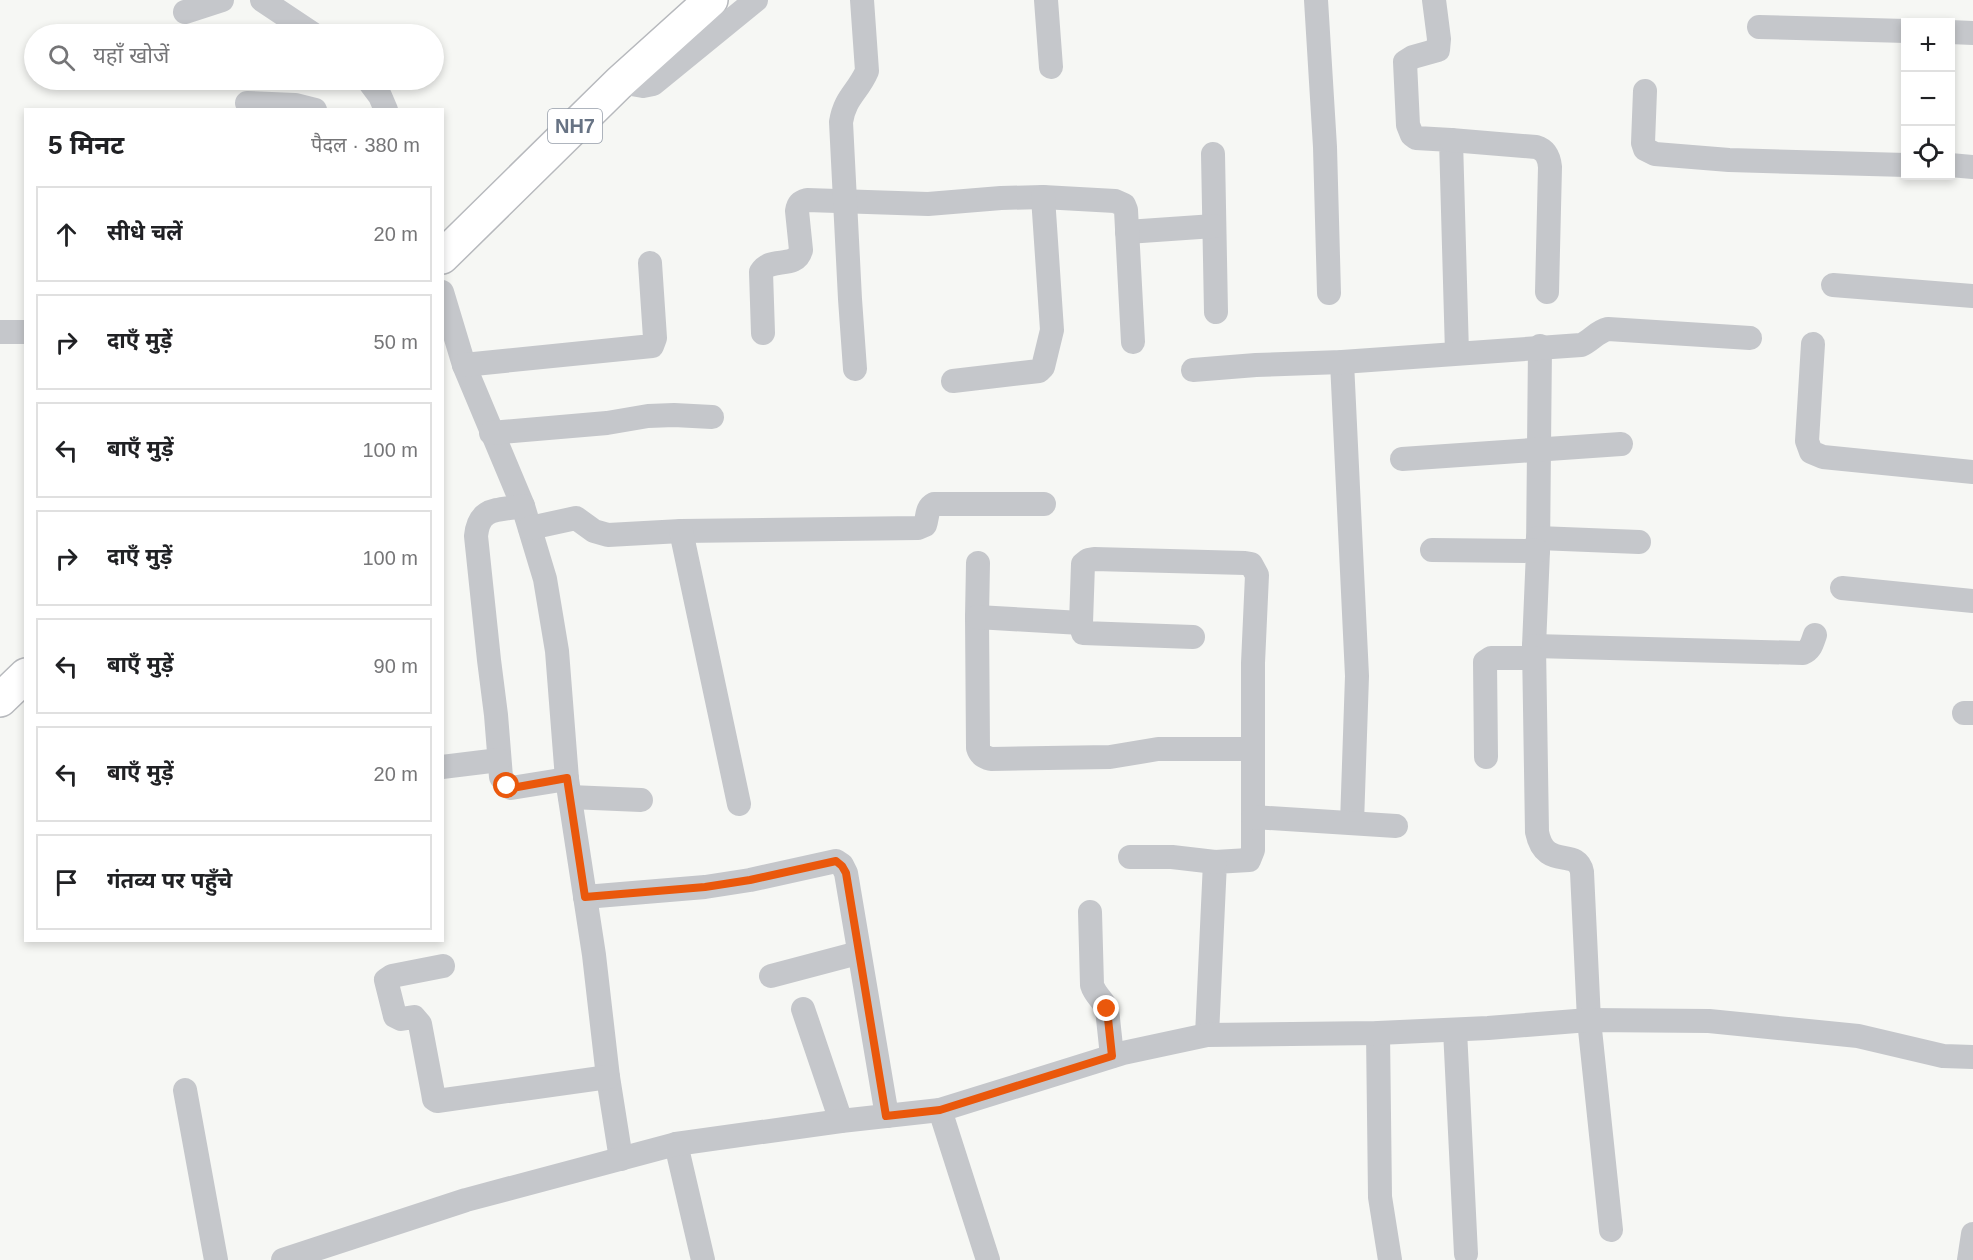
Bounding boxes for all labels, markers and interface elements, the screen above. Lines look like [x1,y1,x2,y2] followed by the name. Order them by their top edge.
[1901,18,1955,180] map controls
[1901,18,1955,72] button: +
[24,24,444,90] search box
[45,41,78,74] icon: search
[93,43,169,68] text: यहाँ खोजें
[1901,72,1955,126] button: −
[548,109,602,143] road number: NH7
[1901,126,1955,180] button: locate
[48,130,124,160] text: 5 मिनट
[311,134,420,156] text: पैदल · 380 m
[50,218,83,251] icon: ahead
[107,220,182,245] text: सीधे चलें
[374,223,418,245] text: 20 m
[50,326,83,359] icon: right
[107,328,172,353] text: दाएँ मुड़ें
[374,331,418,353] text: 50 m
[50,434,83,467] icon: left
[107,436,173,461] text: बाएँ मुड़ें
[362,439,418,461] text: 100 m
[50,542,83,575] icon: right
[107,544,172,569] text: दाएँ मुड़ें
[362,547,418,569] text: 100 m
[50,650,83,683] icon: left
[107,652,173,677] text: बाएँ मुड़ें
[374,655,418,677] text: 90 m
[50,758,83,791] icon: left
[107,760,173,785] text: बाएँ मुड़ें
[374,763,418,785] text: 20 m
[493,772,519,798] route start
[50,866,83,899] icon: arrive
[107,868,232,893] text: गंतव्य पर पहुँचे
[1093,995,1119,1021] route end

